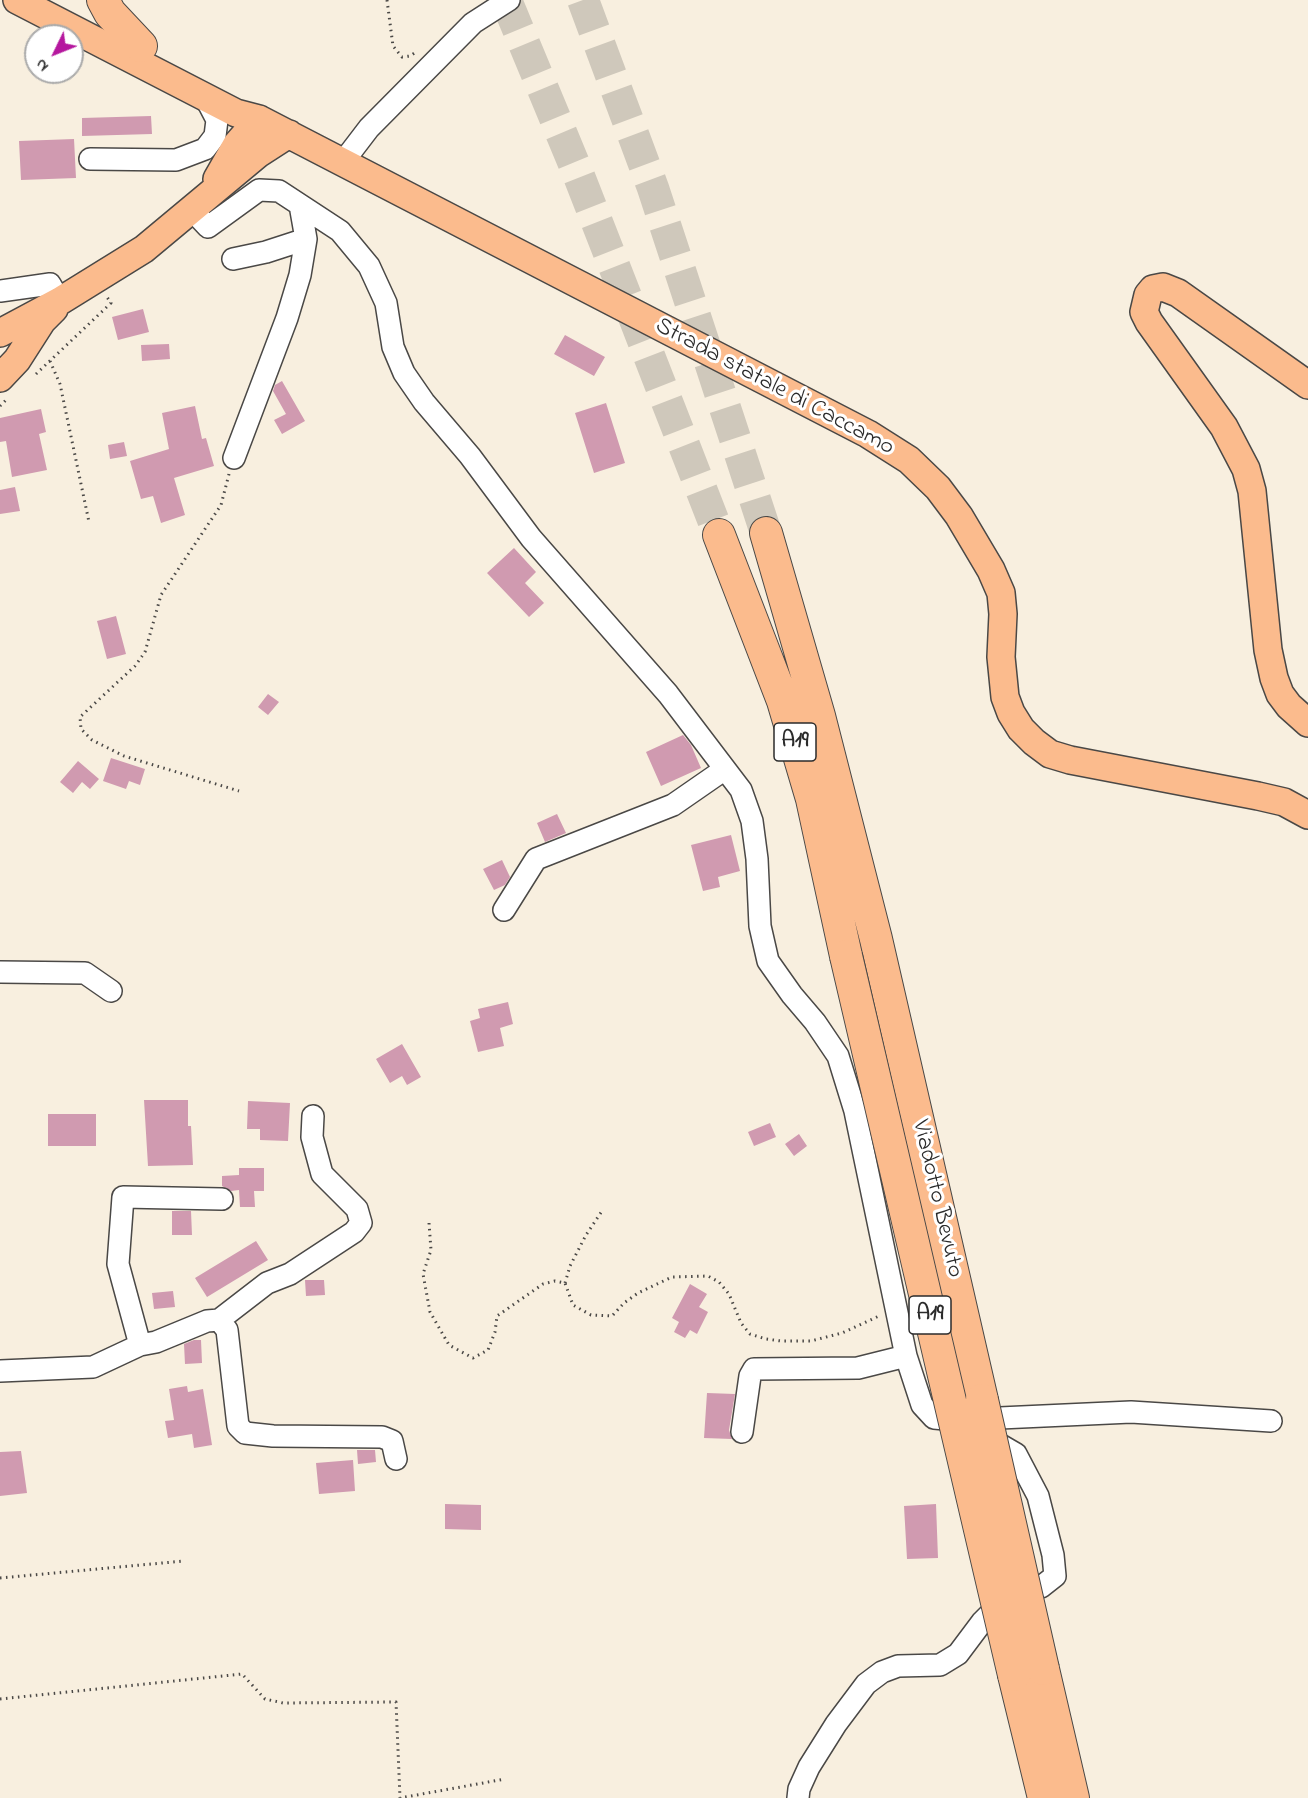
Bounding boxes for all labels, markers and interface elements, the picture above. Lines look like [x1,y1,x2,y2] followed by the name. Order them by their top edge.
[24,24,84,84] north arrow
[30,53,55,77] text: N
[650,313,898,463] street label: Strada statale di Caccamo
[774,723,816,761] road number: A19
[904,1117,968,1281] street label: Viadotto Bevuto
[909,1296,951,1334] road number: A19

